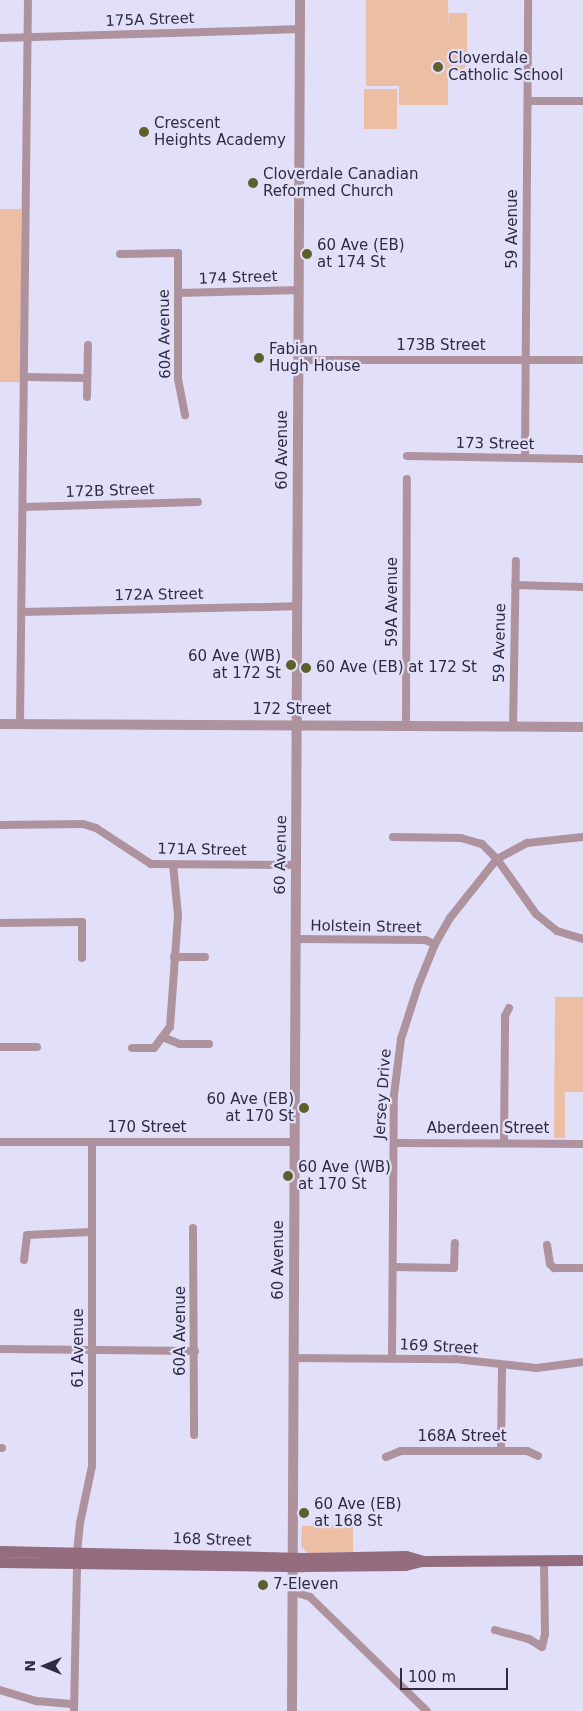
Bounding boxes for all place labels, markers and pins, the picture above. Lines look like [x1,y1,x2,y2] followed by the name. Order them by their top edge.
[448,49,563,84] place label: Cloverdale Catholic School
[432,61,444,73] marker: Cloverdale Catholic School
[154,114,286,149] place label: Crescent Heights Academy
[138,126,150,138] marker: Crescent Heights Academy
[263,165,418,200] place label: Cloverdale Canadian Reformed Church
[247,177,259,189] marker: Cloverdale Canadian Reformed Church
[317,236,405,271] place label: 60 Ave (EB) at 174 St
[301,248,313,260] marker: 60 Ave (EB) at 174 St
[269,340,361,375] place label: Fabian Hugh House
[253,352,265,364] marker: Fabian Hugh House
[188,647,281,682] place label: 60 Ave (WB) at 172 St
[285,659,297,671] marker: 60 Ave (WB) at 172 St
[316,659,477,677] place label: 60 Ave (EB) at 172 St
[300,662,312,674] marker: 60 Ave (EB) at 172 St
[206,1090,294,1125] place label: 60 Ave (EB) at 170 St
[298,1102,310,1114] marker: 60 Ave (EB) at 170 St
[298,1158,391,1193] place label: 60 Ave (WB) at 170 St
[282,1170,294,1182] marker: 60 Ave (WB) at 170 St
[314,1495,402,1530] place label: 60 Ave (EB) at 168 St
[298,1507,310,1519] marker: 60 Ave (EB) at 168 St
[273,1576,338,1594] place label: 7-Eleven
[257,1579,269,1591] marker: 7-Eleven

